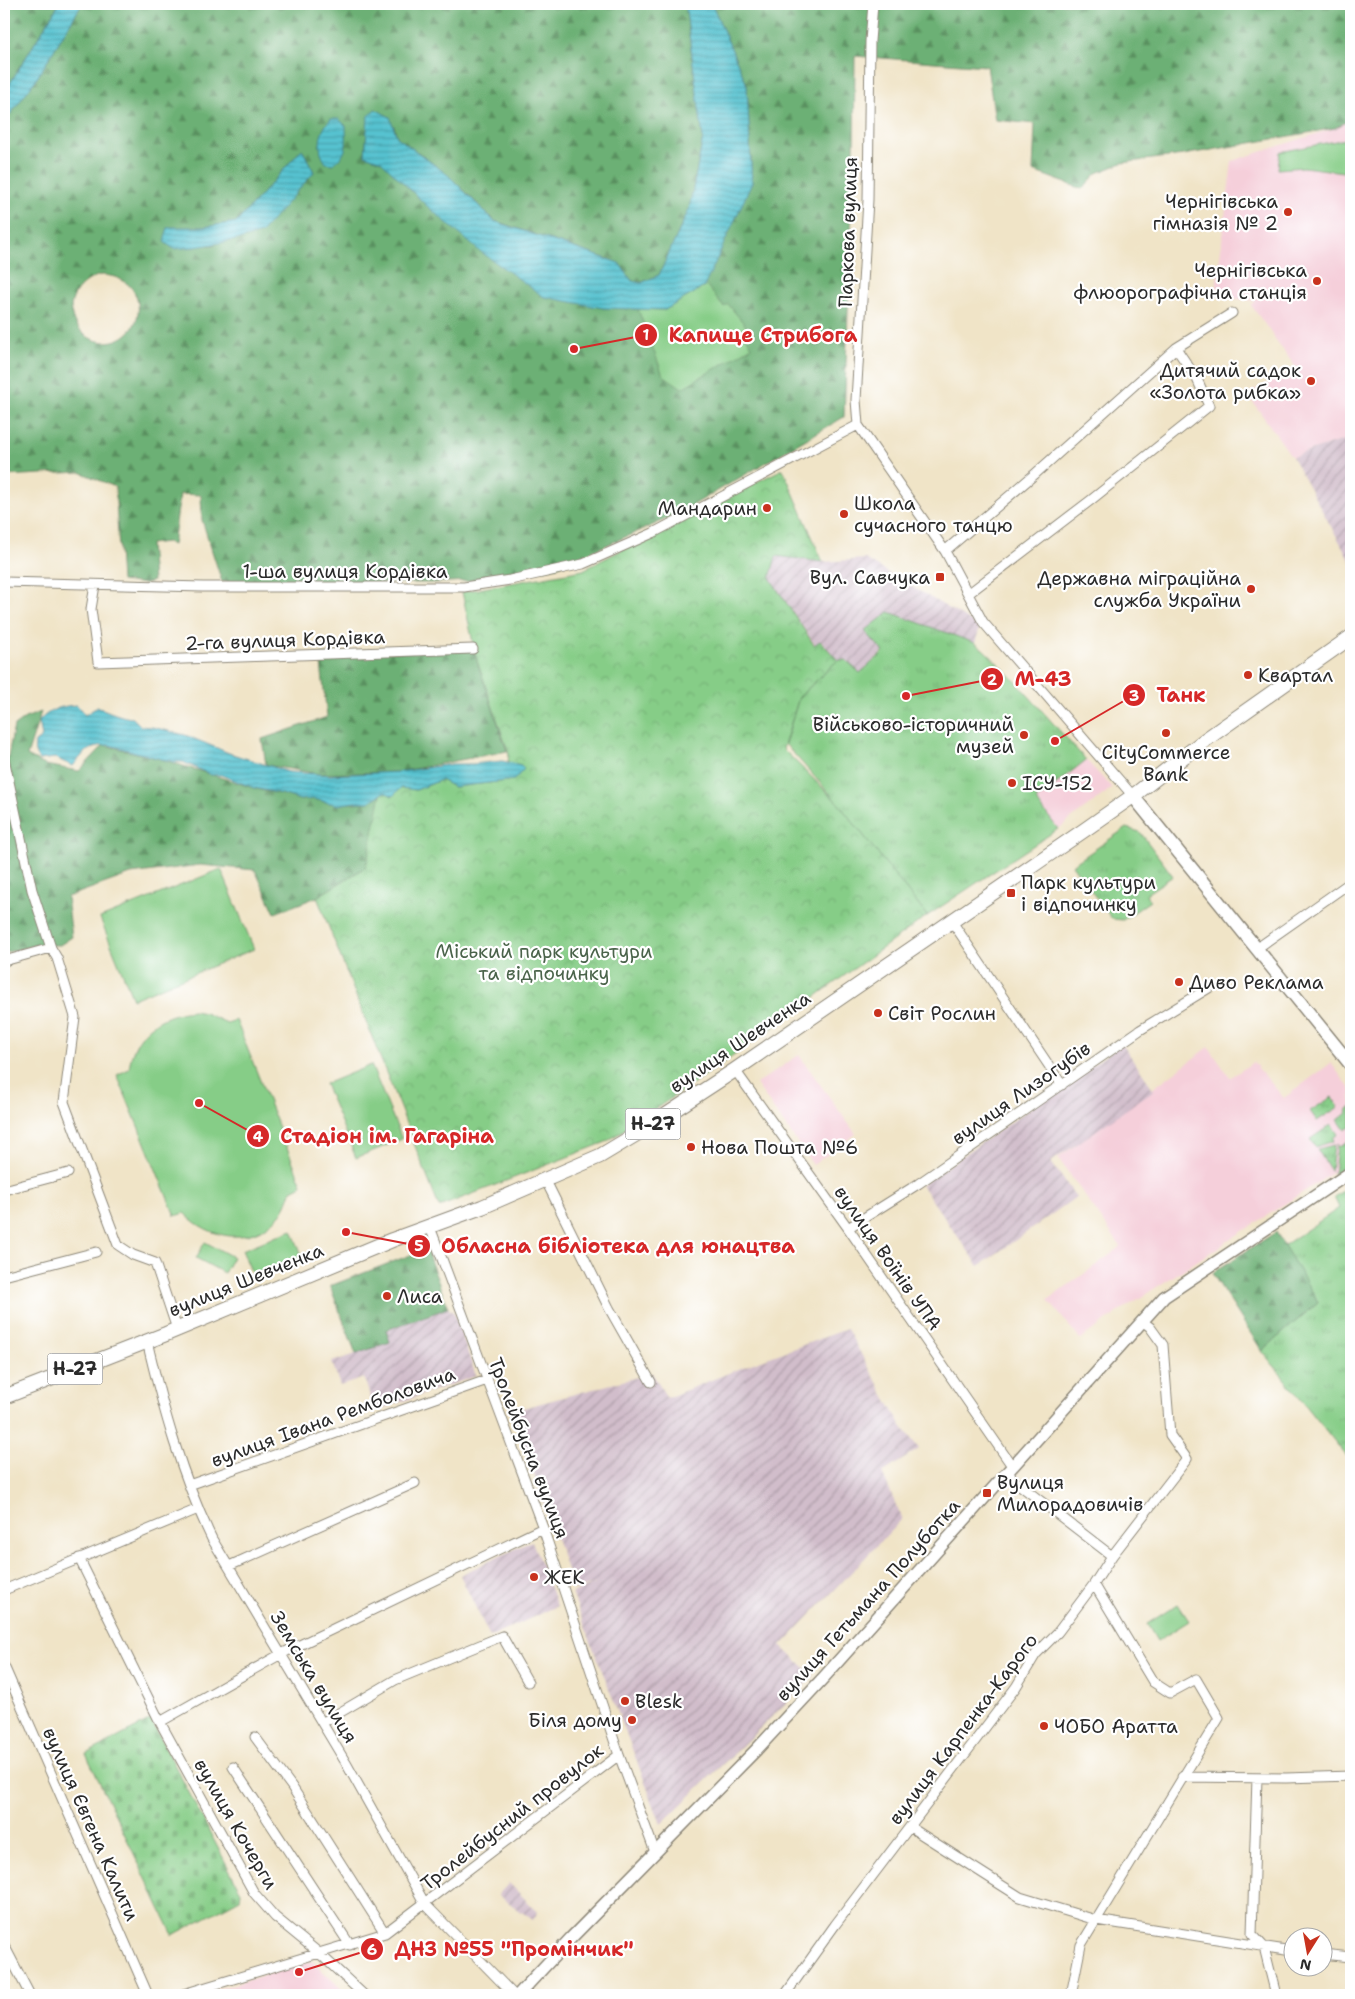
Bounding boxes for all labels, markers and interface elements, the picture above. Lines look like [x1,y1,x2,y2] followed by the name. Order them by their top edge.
[833,156,863,308] street label: Паркова вулиця
[1153,189,1278,236] place label: Чернігівська гімназія № 2
[1282,206,1294,218] marker: Чернігівська гімназія № 2
[1074,258,1307,305] place label: Чернігівська флюорографічна станція
[1311,275,1323,287] marker: Чернігівська флюорографічна станція
[633,318,867,353] callout: Капище Стрибога
[669,322,858,348] text: Капище Стрибога
[643,325,650,345] text: 1
[1150,358,1301,405] place label: Дитячий садок «Золота рибка»
[1305,375,1317,387] marker: Дитячий садок «Золота рибка»
[854,491,1013,538] place label: Школа сучасного танцю
[658,496,757,521] place label: Мандарин
[761,502,773,514] marker: Мандарин
[838,508,850,520] marker: Школа сучасного танцю
[242,559,448,584] street label: 1-ша вулиця Кордівка
[810,565,930,590] place label: Вул. Савчука
[1037,566,1241,613] place label: Державна міграційна служба України
[934,571,946,583] marker: Вул. Савчука
[1245,583,1257,595] marker: Державна міграційна служба України
[184,624,386,656] street label: 2-га вулиця Кордівка
[979,662,1081,697] callout: М-43
[1258,663,1334,688] place label: Квартал
[1015,666,1071,692] text: М-43
[1242,669,1254,681] marker: Квартал
[987,670,998,690] text: 2
[1122,678,1216,713] callout: Танк
[1156,682,1206,708] text: Танк
[1129,686,1139,706] text: 3
[813,712,1014,759] place label: Військово-історичний музей
[1160,727,1172,739] marker: CityCommerce Bank
[1018,729,1030,741] marker: Військово-історичний музей
[1101,740,1231,787] place label: CityCommerce Bank
[1022,771,1093,796] place label: ІСУ-152
[1006,777,1018,789] marker: ІСУ-152
[1021,870,1156,917] place label: Парк культури і відпочинку
[1005,887,1017,899] marker: Парк культури і відпочинку
[436,939,652,986] park label: Міський парк культури та відпочинку
[1189,970,1324,995] place label: Диво Реклама
[1173,976,1185,988] marker: Диво Реклама
[665,985,815,1098] street label: вулиця Шевченка
[888,1001,996,1026] place label: Світ Рослин
[872,1007,884,1019] marker: Світ Рослин
[947,1036,1095,1150] street label: вулиця Лизогубів
[626,1108,680,1140] road number: Н-27
[245,1119,504,1154] callout: Стадіон ім. Гагаріна
[280,1123,494,1149] text: Стадіон ім. Гагаріна
[253,1127,264,1147] text: 4
[701,1135,858,1160] place label: Нова Пошта №6
[685,1141,697,1153] marker: Нова Пошта №6
[829,1181,947,1335] street label: вулиця Воїнів УПА
[406,1229,805,1264] callout: Обласна бібліотека для юнацтва
[441,1233,795,1259] text: Обласна бібліотека для юнацтва
[414,1236,424,1256] text: 5
[165,1237,327,1322] street label: вулиця Шевченка
[397,1284,443,1309] place label: Лиса
[381,1290,393,1302] marker: Лиса
[48,1354,102,1385] road number: Н-27
[483,1354,575,1542] street label: Тролейбусна вулиця
[207,1361,459,1473] street label: вулиця Івана Ремболовича
[997,1470,1143,1517] place label: Вулиця Милорадовичів
[981,1487,993,1499] marker: Вулиця Милорадовичів
[770,1493,966,1707] street label: вулиця Гетьмана Полуботка
[544,1565,585,1590] place label: ЖЕК
[528,1571,540,1583] marker: ЖЕК
[265,1606,363,1748] street label: Земська вулиця
[883,1628,1043,1830] street label: вулиця Карпенка-Карого
[635,1689,683,1714] place label: Blesk
[619,1695,631,1707] marker: Blesk
[528,1708,622,1733] place label: Біля дому
[626,1714,638,1726] marker: Біля дому
[1054,1714,1178,1739] place label: ЧОБО Аратта
[1038,1720,1050,1732] marker: ЧОБО Аратта
[37,1723,145,1925] street label: вулиця Євгена Калити
[416,1738,608,1896] street label: Тролейбусний провулок
[188,1754,284,1894] street label: вулиця Кочерги
[1282,1926,1332,1976] north arrow
[360,1932,644,1967] callout: ДНЗ №55 "Промінчик"
[394,1936,634,1962] text: ДНЗ №55 "Промінчик"
[367,1940,377,1960] text: 6
[1298,1955,1313,1975] text: N

